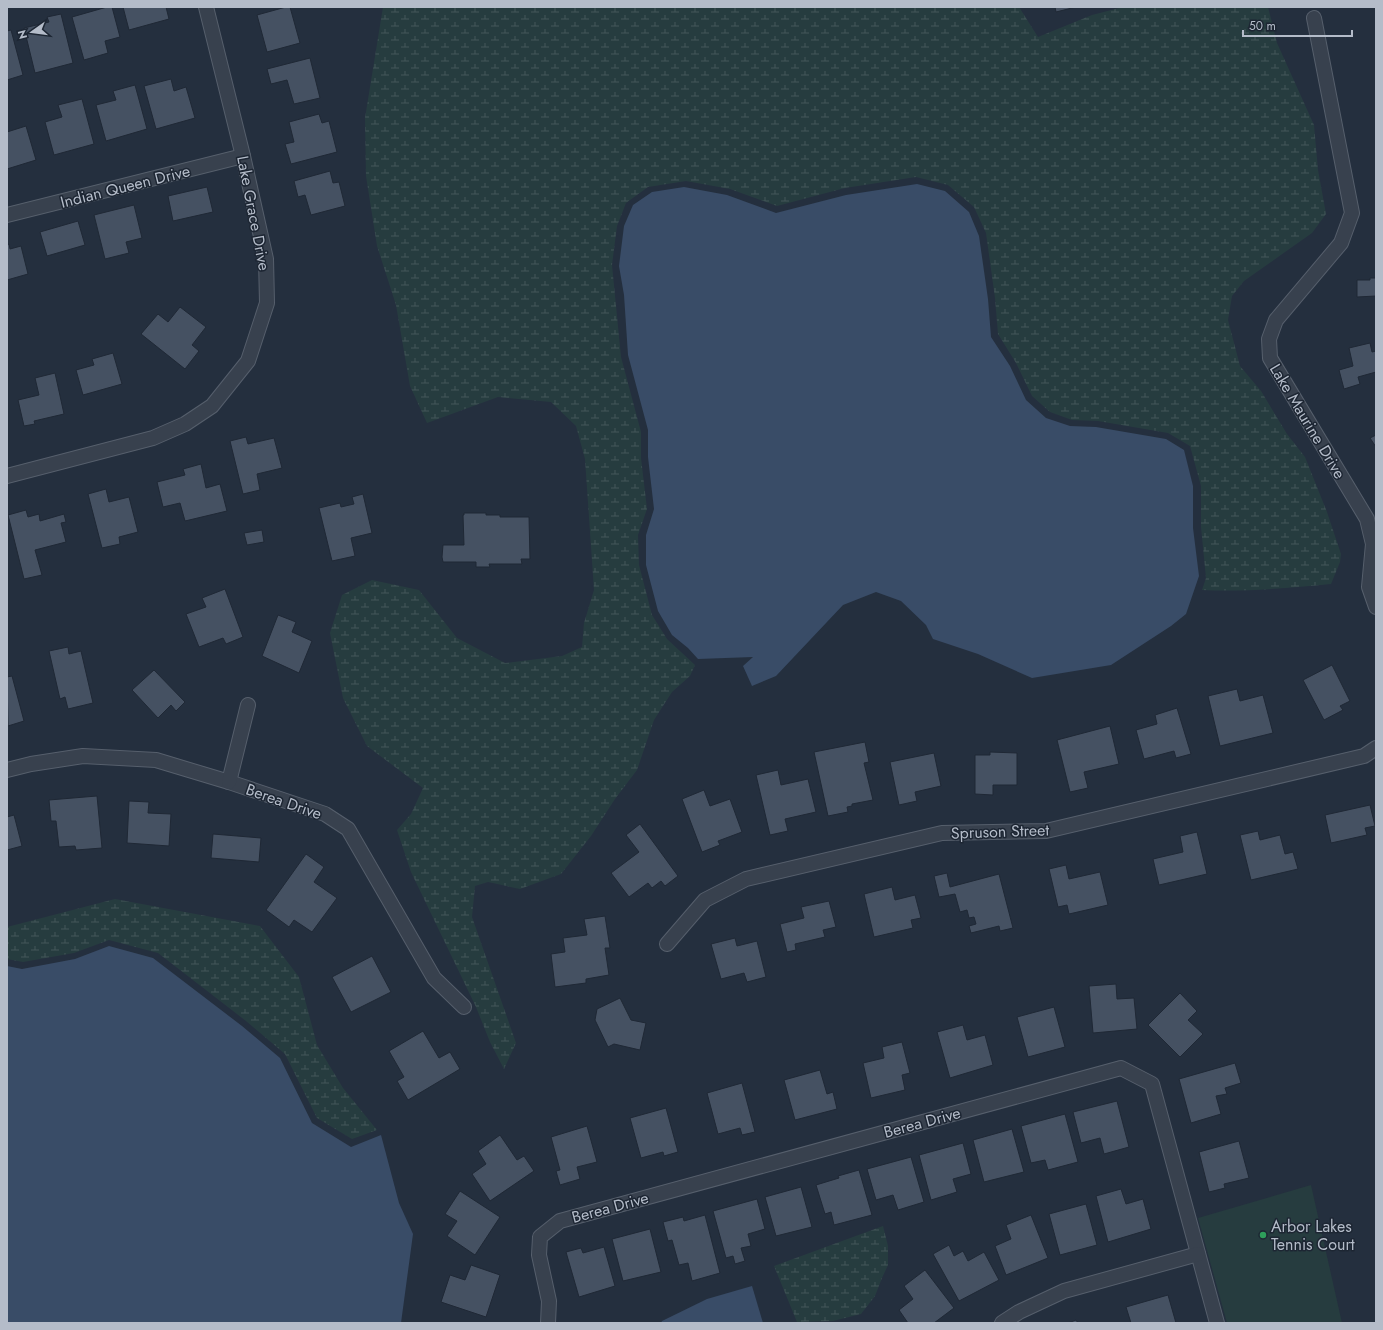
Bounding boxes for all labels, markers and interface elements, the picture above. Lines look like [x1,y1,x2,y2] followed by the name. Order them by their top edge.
[12,12,52,52] north arrow
[1243,12,1352,38] scale bar
[1249,17,1276,35] text: 50 m
[13,28,31,41] text: N
[231,154,276,273] street label: Lake Grace Drive
[58,159,192,214] street label: Indian Queen Drive
[1264,359,1351,483] street label: Lake Maurine Drive
[243,778,325,825] street label: Berea Drive
[950,818,1050,845] street label: Spruson Street
[881,1101,963,1144] street label: Berea Drive
[569,1186,651,1229] street label: Berea Drive
[1271,1215,1355,1256] place label: Arbor Lakes Tennis Court
[1258,1230,1268,1240] marker: Arbor Lakes Tennis Court

